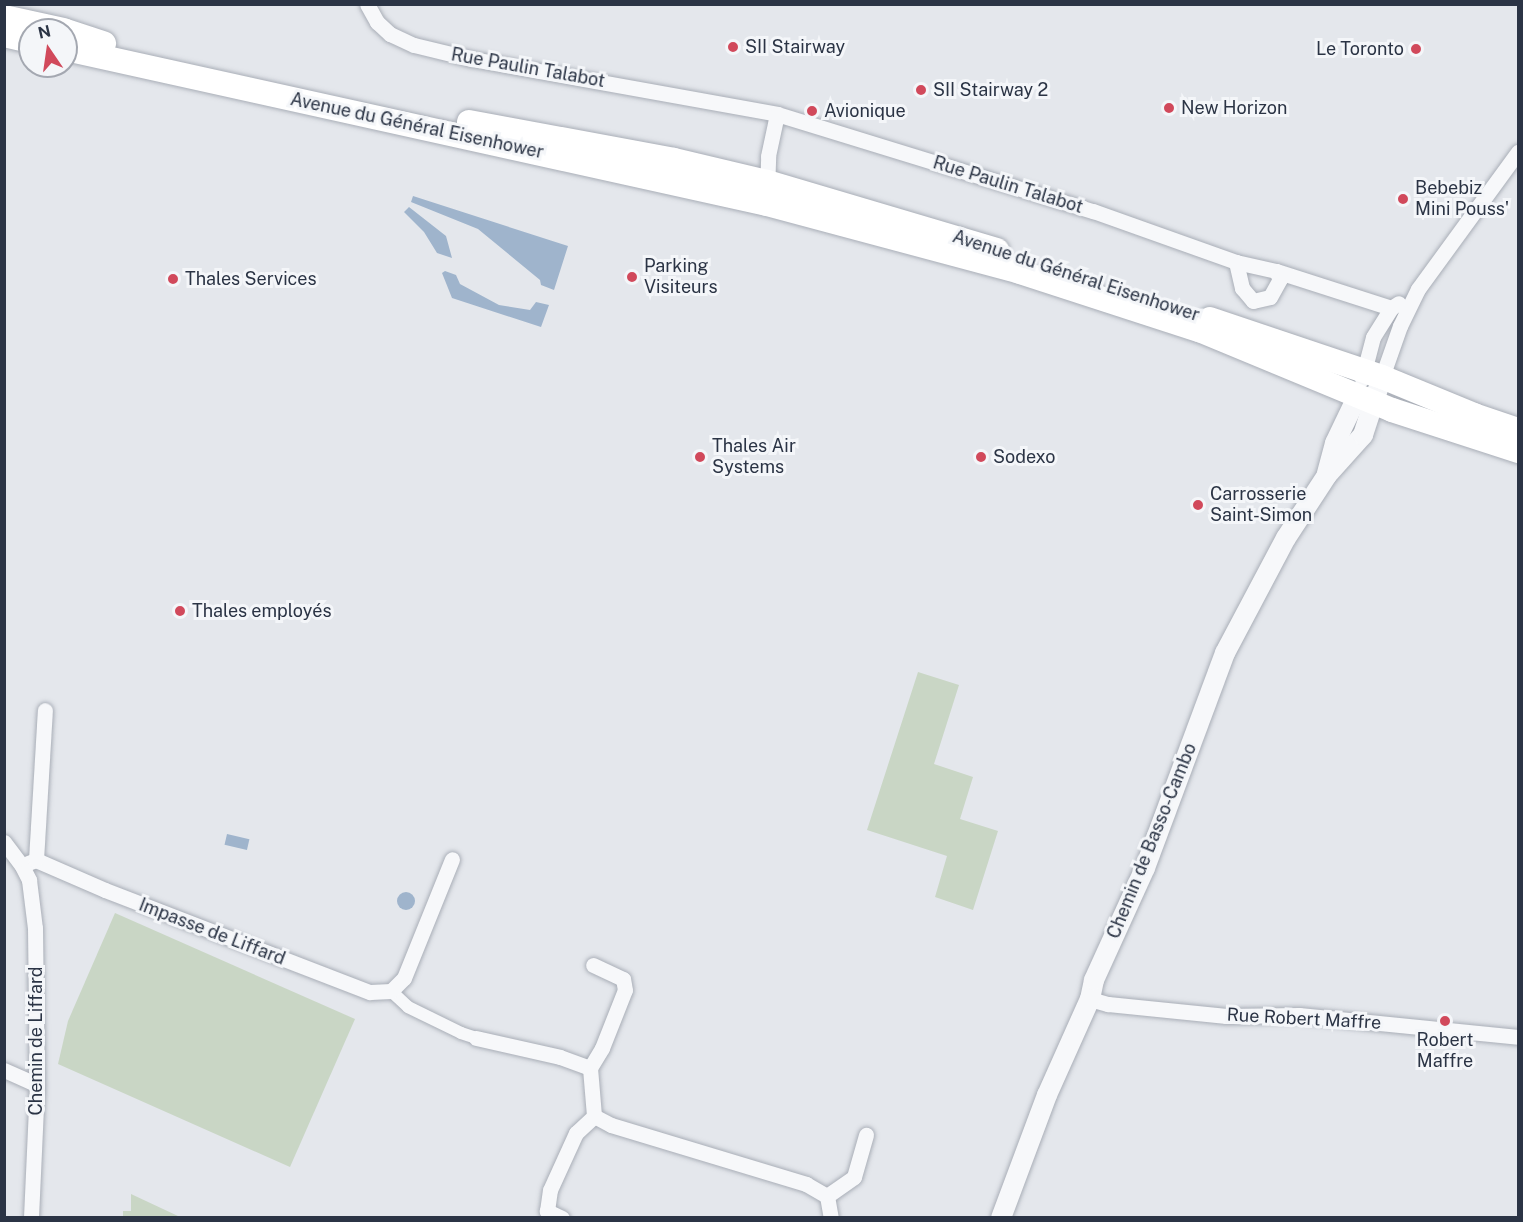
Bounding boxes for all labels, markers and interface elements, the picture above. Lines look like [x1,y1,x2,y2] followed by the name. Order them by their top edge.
[18,18,78,78] north arrow
[36,21,53,43] text: N
[745,36,845,58] place label: SII Stairway
[1316,38,1404,60] place label: Le Toronto
[726,40,740,54] marker: SII Stairway
[1409,42,1423,56] marker: Le Toronto
[449,44,607,92] street label: Rue Paulin Talabot
[933,79,1048,101] place label: SII Stairway 2
[914,83,928,97] marker: SII Stairway 2
[288,89,546,163] street label: Avenue du Général Eisenhower
[1181,97,1287,119] place label: New Horizon
[824,100,906,122] place label: Avionique
[1162,101,1176,115] marker: New Horizon
[805,104,819,118] marker: Avionique
[930,152,1086,218] street label: Rue Paulin Talabot
[1415,178,1509,220] place label: Bebebiz Mini Pouss'
[1396,192,1410,206] marker: Bebebiz Mini Pouss'
[950,226,1202,326] street label: Avenue du Général Eisenhower
[644,256,718,298] place label: Parking Visiteurs
[185,268,317,290] place label: Thales Services
[625,270,639,284] marker: Parking Visiteurs
[166,272,180,286] marker: Thales Services
[712,436,796,478] place label: Thales Air Systems
[993,446,1056,468] place label: Sodexo
[693,450,707,464] marker: Thales Air Systems
[974,450,988,464] marker: Sodexo
[1210,484,1312,526] place label: Carrosserie Saint-Simon
[1191,498,1205,512] marker: Carrosserie Saint-Simon
[192,600,332,622] place label: Thales employés
[173,604,187,618] marker: Thales employés
[1103,740,1201,942] street label: Chemin de Basso-Cambo
[136,894,288,970] street label: Impasse de Liffard
[25,966,47,1116] street label: Chemin de Liffard
[1226,1004,1382,1034] street label: Rue Robert Maffre
[1438,1014,1452,1028] marker: Robert Maffre
[1417,1030,1473,1072] place label: Robert Maffre

